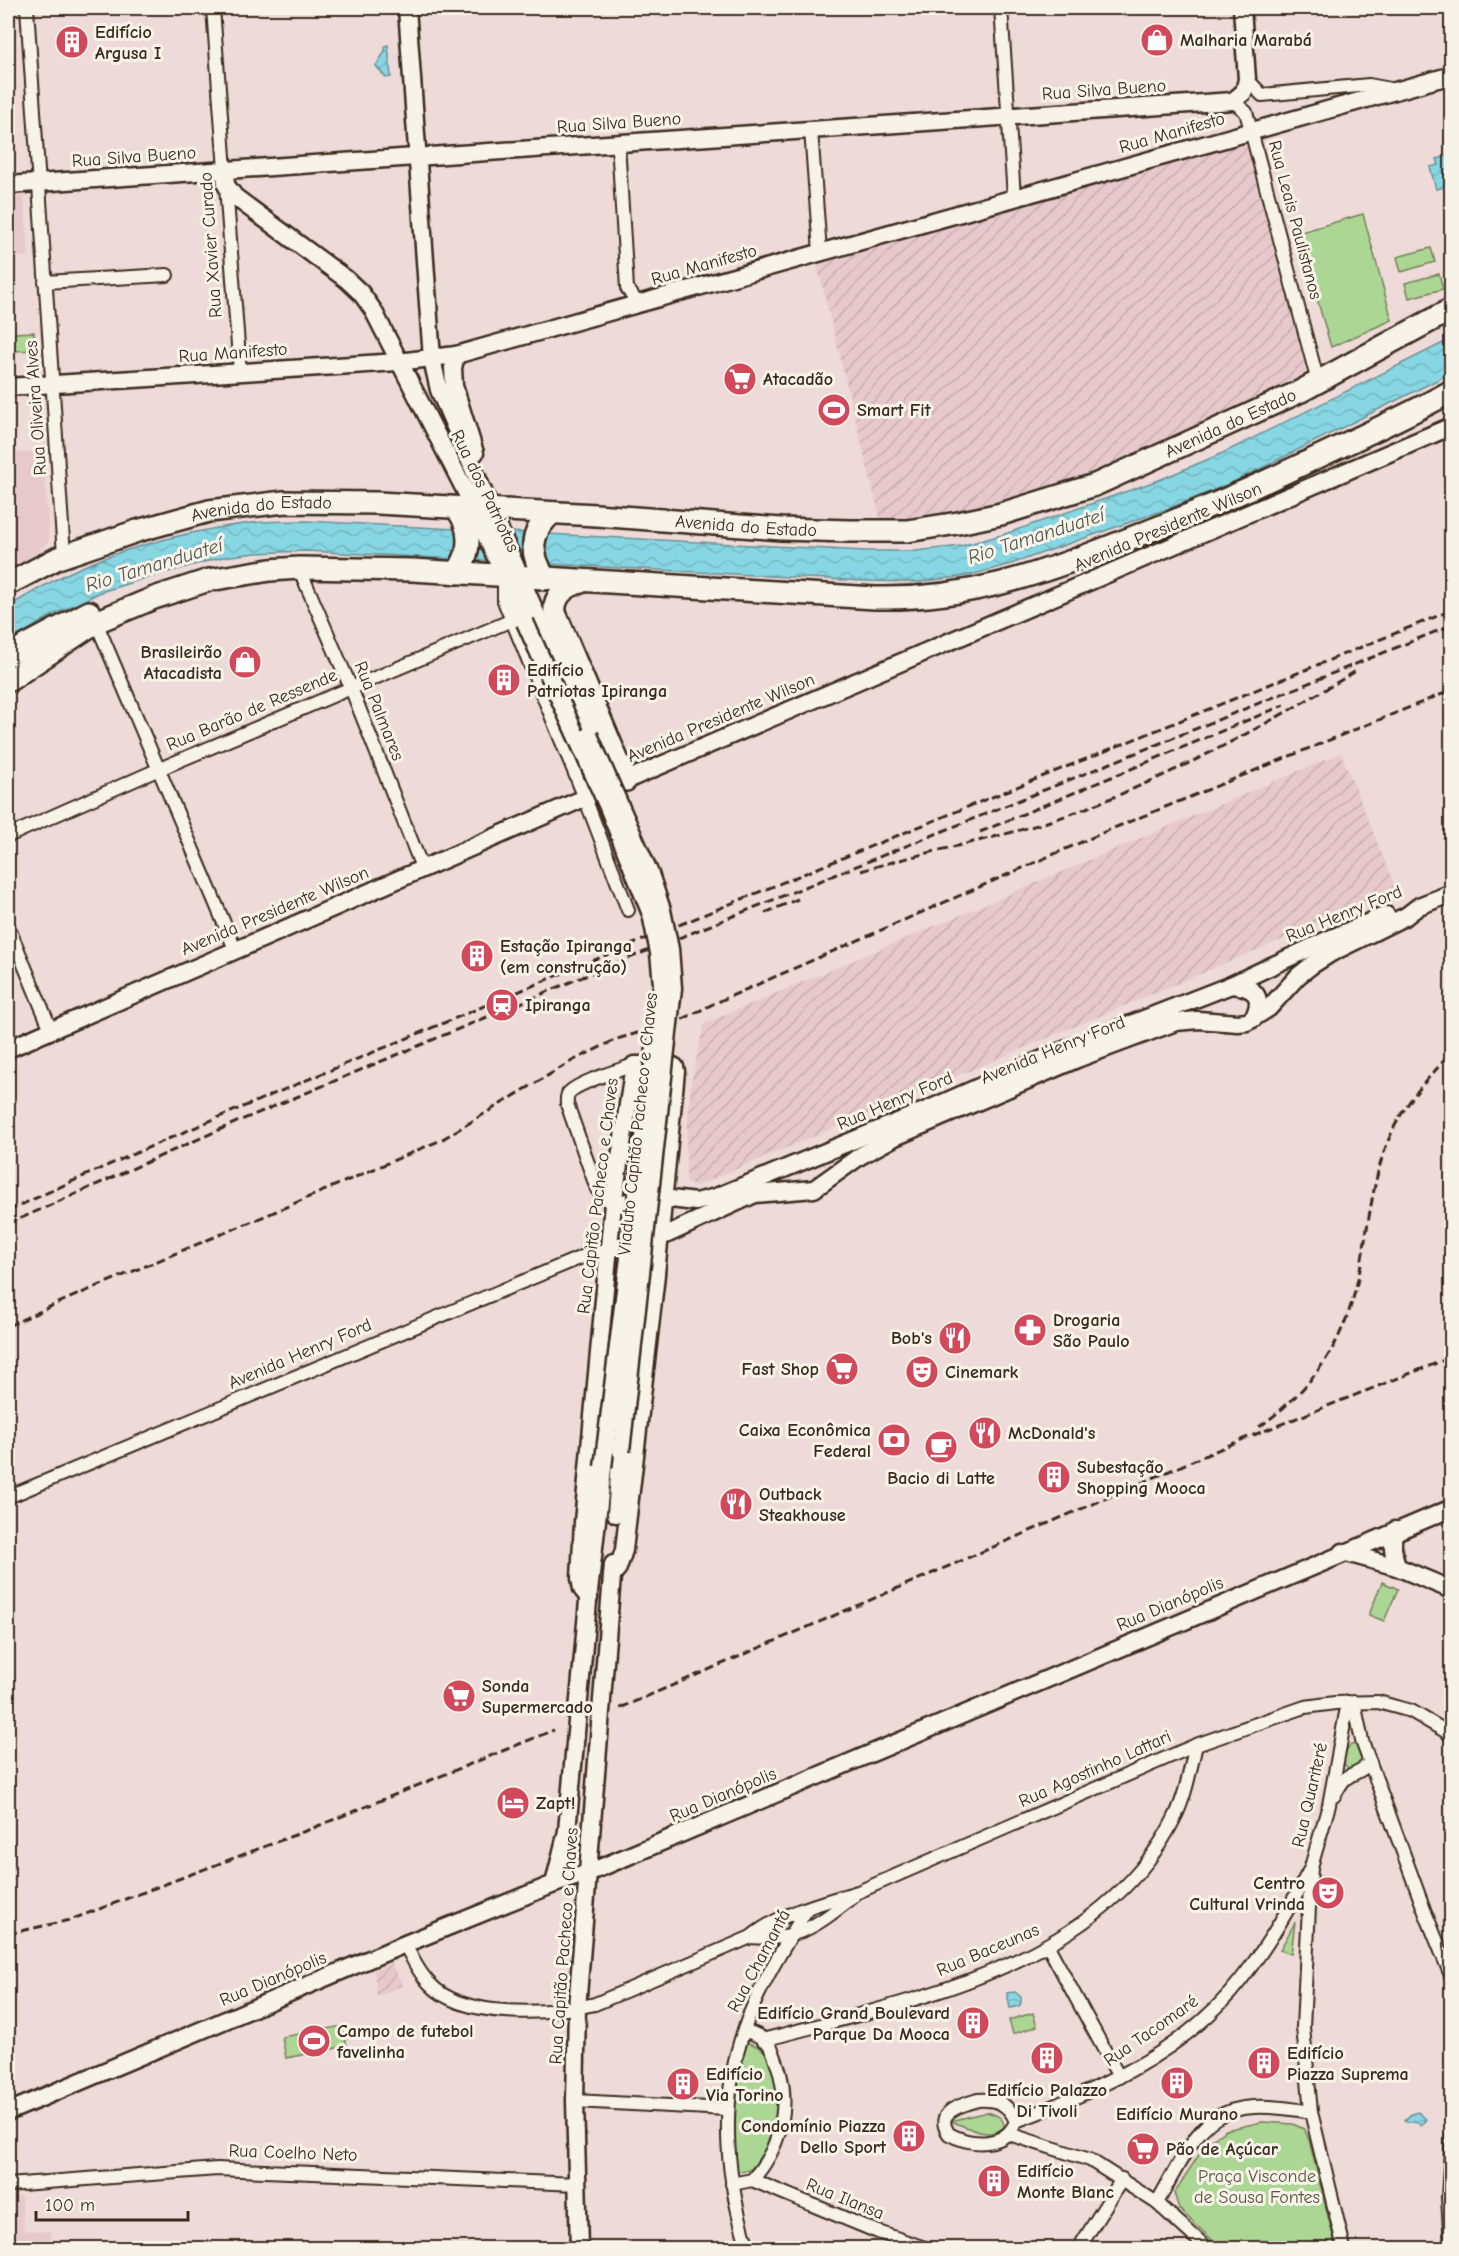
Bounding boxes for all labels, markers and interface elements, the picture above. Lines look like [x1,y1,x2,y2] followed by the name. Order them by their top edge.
[95,22,161,64] place label: Edifício Argusa I
[1139,22,1175,58] shop icon: Malharia Marabá
[54,24,90,60] building icon: Edifício Argusa I
[1180,30,1312,51] place label: Malharia Marabá
[1041,75,1167,105] street label: Rua Silva Bueno
[556,108,682,138] street label: Rua Silva Bueno
[1117,108,1227,158] street label: Rua Manifesto
[1264,138,1326,302] street label: Rua Leais Paulistanos
[71,142,197,172] street label: Rua Silva Bueno
[195,171,227,319] street label: Rua Xavier Curado
[649,240,759,290] street label: Rua Manifesto
[178,339,288,367] street label: Rua Manifesto
[21,340,51,476] street label: Rua Oliveira Alves
[722,361,758,397] supermarket icon: Atacadão
[763,369,833,390] place label: Atacadão
[1162,384,1300,462] street label: Avenida do Estado
[816,392,852,428] sports icon: Smart Fit
[857,400,932,421] place label: Smart Fit
[446,426,524,556] street label: Rua dos Patriotas
[1071,478,1265,576] street label: Avenida Presidente Wilson
[188,491,332,526] street label: Avenida do Estado
[965,502,1110,569] water label: Rio Tamanduateí
[675,511,817,541] street label: Avenida do Estado
[82,532,228,597] water label: Rio Tamanduateí
[140,642,222,684] place label: Brasileirão Atacadista
[227,644,263,680] shop icon: Brasileirão Atacadista
[350,658,408,764] street label: Rua Palmares
[527,660,667,702] place label: Edifício Patriotas Ipiranga
[486,662,522,698] building icon: Edifício Patriotas Ipiranga
[163,664,341,756] street label: Rua Barão de Ressende
[624,669,818,767] street label: Avenida Presidente Wilson
[178,862,372,960] street label: Avenida Presidente Wilson
[1283,881,1405,947] street label: Rua Henry Ford
[500,936,632,978] place label: Estação Ipiranga (em construção)
[459,938,495,974] building icon: Estação Ipiranga (em construção)
[484,987,520,1023] station icon: Ipiranga
[614,992,662,1256] street label: Viaduto Capitão Pacheco e Chaves
[525,995,591,1016] place label: Ipiranga
[978,1011,1128,1089] street label: Avenida Henry Ford
[834,1067,956,1135] street label: Rua Henry Ford
[573,1077,623,1315] street label: Rua Capitão Pacheco e Chaves
[1053,1310,1130,1352] place label: Drogaria São Paulo
[1012,1312,1048,1348] pharmacy icon: Drogaria São Paulo
[225,1314,375,1394] street label: Avenida Henry Ford
[937,1320,973,1356] restaurant icon: Bob's
[891,1328,932,1349] place label: Bob's
[824,1351,860,1387] supermarket icon: Fast Shop
[904,1354,940,1390] theatre icon: Cinemark
[741,1359,819,1380] place label: Fast Shop
[945,1362,1019,1383] place label: Cinemark
[967,1415,1003,1451] restaurant icon: McDonald's
[739,1420,871,1462] place label: Caixa Econômica Federal
[876,1422,912,1458] bank icon: Caixa Econômica Federal
[1008,1423,1096,1444] place label: McDonald's
[923,1429,959,1465] cafe icon: Bacio di Latte
[1077,1457,1206,1499] place label: Subestação Shopping Mooca
[1036,1459,1072,1495] building icon: Subestação Shopping Mooca
[887,1468,995,1489] place label: Bacio di Latte
[759,1484,846,1526] place label: Outback Steakhouse
[718,1486,754,1522] restaurant icon: Outback Steakhouse
[1113,1572,1227,1636] street label: Rua Dianópolis
[482,1676,593,1718] place label: Sonda Supermercado
[441,1678,477,1714] supermarket icon: Sonda Supermercado
[1015,1726,1175,1812] street label: Rua Agostinho Lattari
[1288,1741,1332,1849] street label: Rua Quariteré
[666,1763,780,1827] street label: Rua Dianópolis
[495,1785,531,1821] hotel icon: Zapt!
[536,1793,575,1814] place label: Zapt!
[545,1827,583,2065] street label: Rua Capitão Pacheco e Chaves
[1189,1873,1305,1915] place label: Centro Cultural Vrinda
[1310,1875,1346,1911] theatre icon: Centro Cultural Vrinda
[723,1906,795,2016] street label: Rua Chamantá
[934,1919,1042,1981] street label: Rua Baceunas
[216,1947,330,2011] street label: Rua Dianópolis
[1100,1991,1202,2071] street label: Rua Tacomaré
[757,2003,950,2045] place label: Edifício Grand Boulevard Parque Da Mooca
[955,2005,991,2041] building icon: Edifício Grand Boulevard Parque Da Mooca
[336,2021,473,2063] place label: Campo de futebol favelinha
[296,2023,332,2059] sports icon: Campo de futebol favelinha
[1029,2040,1065,2076] building icon: Edifício Palazzo Di Tivoli
[1287,2043,1409,2085] place label: Edifício Piazza Suprema
[1246,2045,1282,2081] building icon: Edifício Piazza Suprema
[706,2064,784,2106] place label: Edifício Via Torino
[1159,2065,1195,2101] building icon: Edifício Murano
[665,2066,701,2102] building icon: Edifício Via Torino
[987,2080,1107,2122] place label: Edifício Palazzo Di Tivoli
[1116,2104,1238,2125] place label: Edifício Murano
[741,2116,887,2158] place label: Condomínio Piazza Dello Sport
[891,2118,927,2154] building icon: Condomínio Piazza Dello Sport
[1125,2131,1161,2167] supermarket icon: Pão de Açúcar
[1166,2139,1279,2160] place label: Pão de Açúcar
[228,2140,358,2166] street label: Rua Coelho Neto
[1017,2161,1114,2203] place label: Edifício Monte Blanc
[976,2163,1012,2199] building icon: Edifício Monte Blanc
[1194,2166,1320,2208] park label: Praça Visconde de Sousa Fontes
[803,2174,887,2224] street label: Rua Ilansa
[36,2184,188,2222] scale bar
[45,2195,95,2216] text: 100 m

